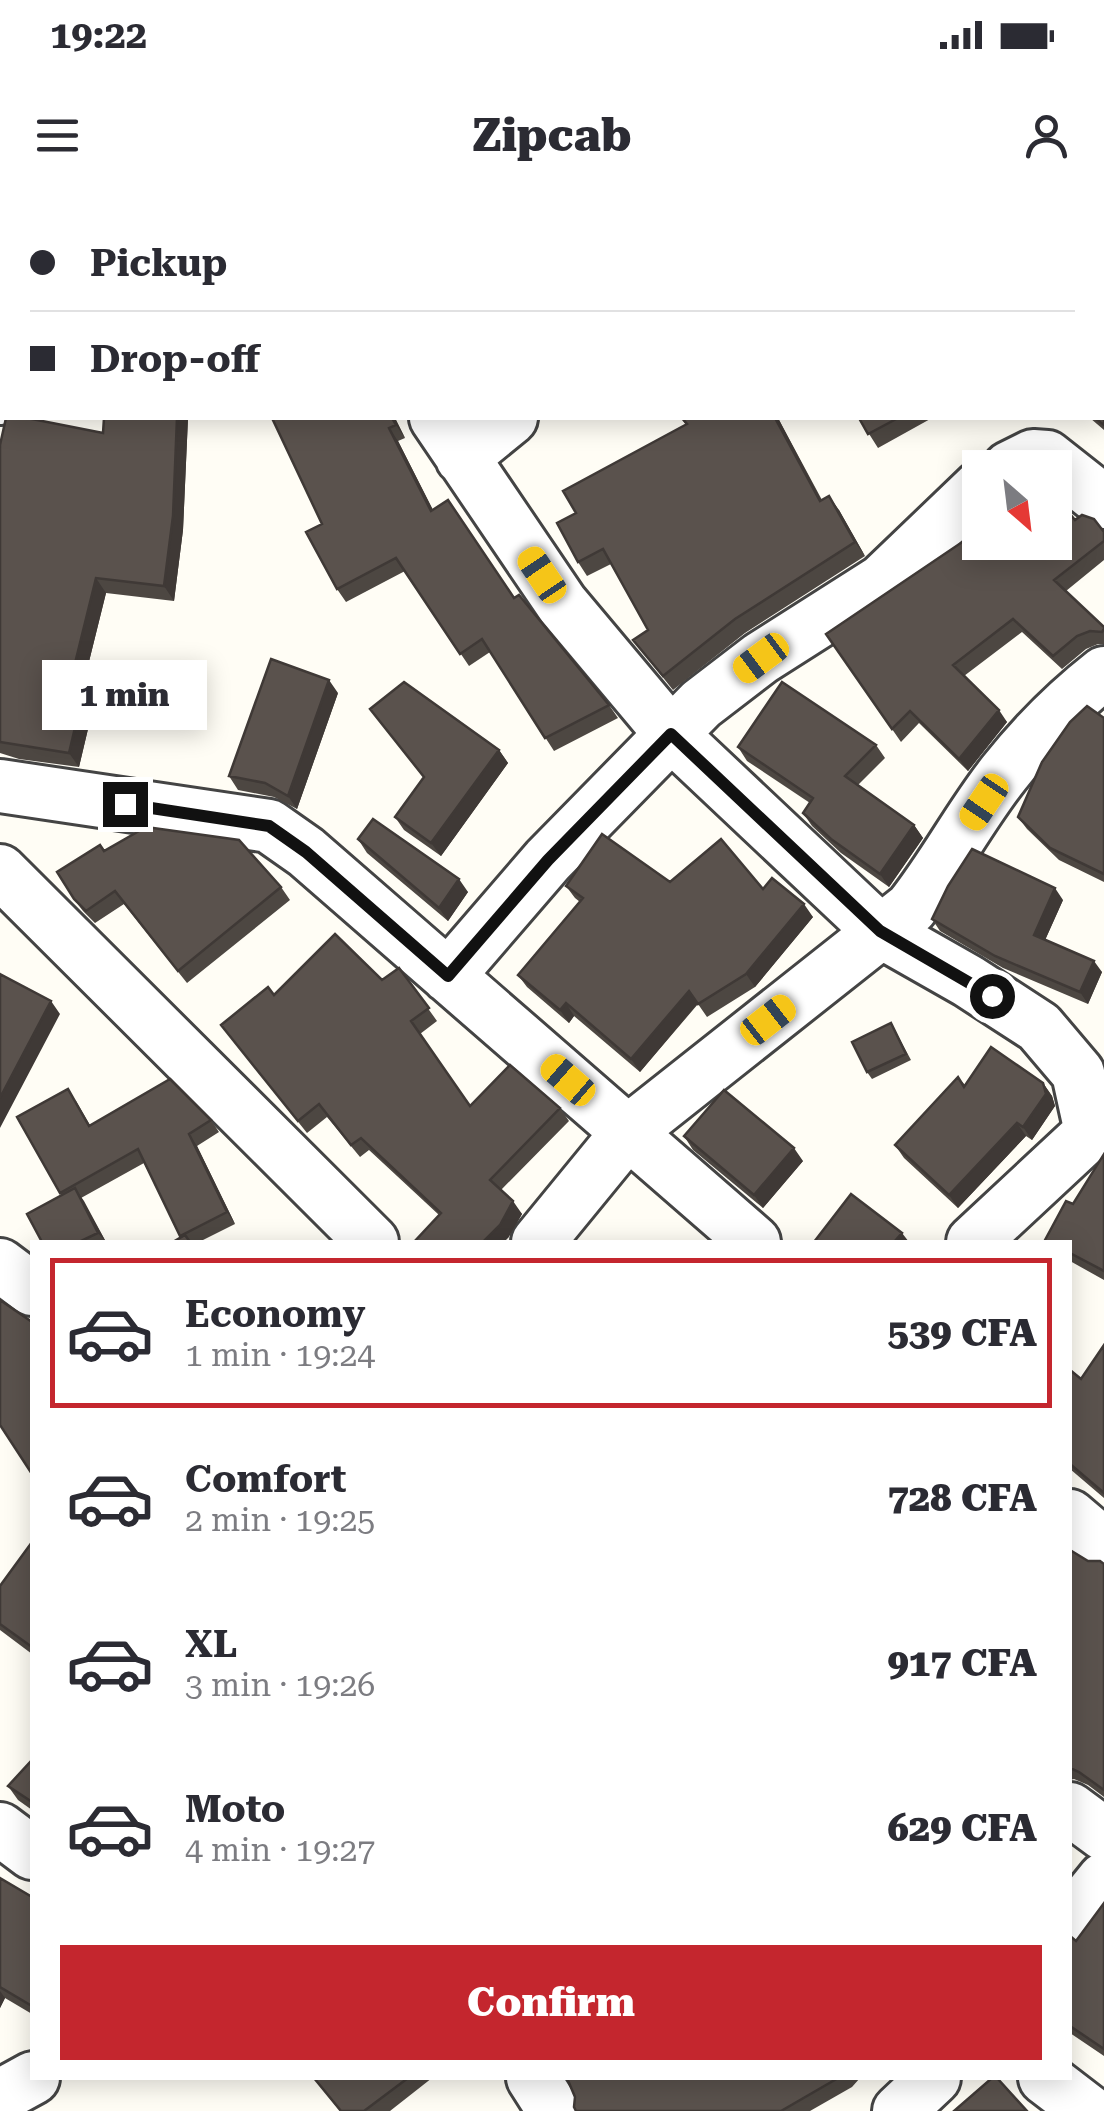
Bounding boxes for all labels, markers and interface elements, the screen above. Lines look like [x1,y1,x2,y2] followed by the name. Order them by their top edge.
[50,13,147,57] text: 19:22
[30,108,85,163] icon: menu
[1019,108,1074,163] icon: person
[473,109,631,162] text: Zipcab
[90,241,227,285] text: Pickup
[90,337,260,381] text: Drop-off
[962,450,1072,560] north arrow
[962,450,1072,560] map controls
[513,542,571,608] car
[728,628,794,688] car
[42,659,208,729] callout: 1 min
[80,676,169,714] text: 1 min
[955,769,1013,835] car
[103,782,148,827] route end
[970,974,1015,1019] route start
[735,990,801,1050] car
[536,1049,600,1111] car
[65,1288,155,1378] icon: car
[185,1292,365,1336] text: Economy
[888,1311,1037,1355] text: 539 CFA
[185,1336,375,1374] text: 1 min · 19:24
[65,1453,155,1543] icon: car
[185,1457,346,1501] text: Comfort
[888,1476,1037,1520] text: 728 CFA
[185,1501,375,1539] text: 2 min · 19:25
[65,1618,155,1708] icon: car
[185,1622,237,1666] text: XL
[888,1641,1037,1685] text: 917 CFA
[185,1666,375,1704] text: 3 min · 19:26
[65,1783,155,1873] icon: car
[185,1787,285,1831] text: Moto
[888,1806,1037,1850] text: 629 CFA
[185,1831,375,1869] text: 4 min · 19:27
[60,1945,1042,2060] button: Confirm

